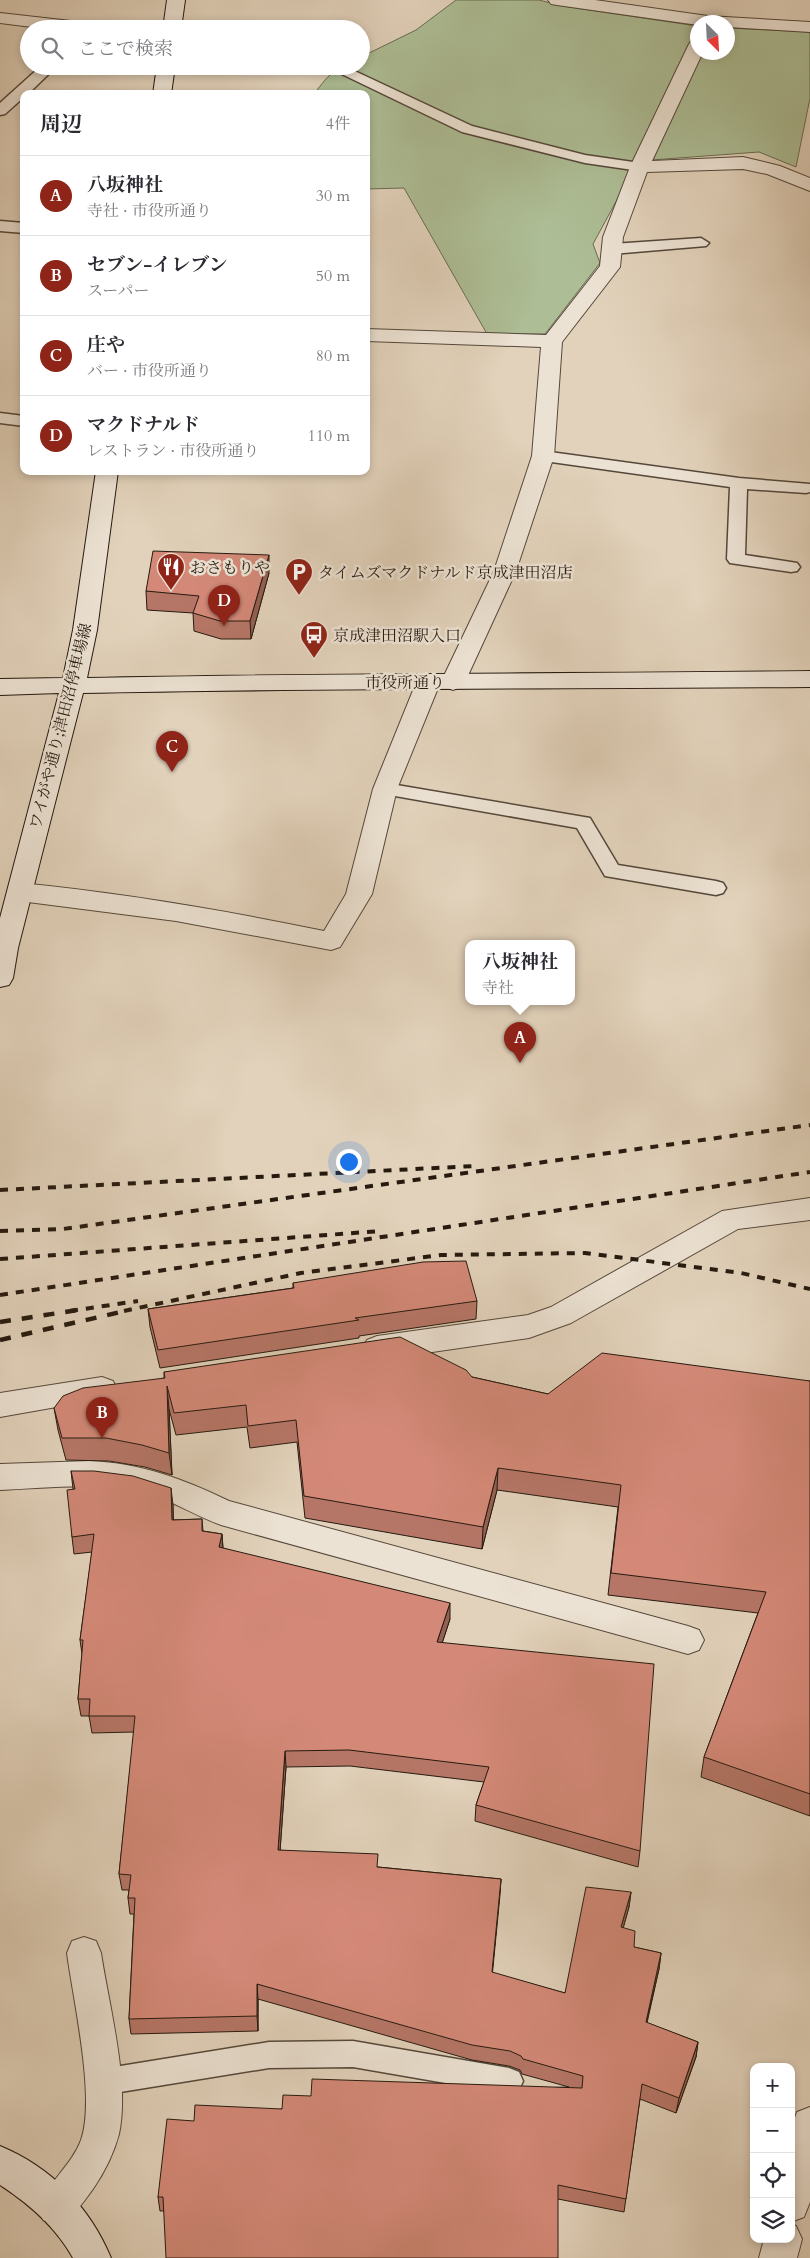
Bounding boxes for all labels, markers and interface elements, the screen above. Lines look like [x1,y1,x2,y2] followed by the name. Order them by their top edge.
[690,15,735,60] north arrow
[20,20,370,75] search box
[38,34,66,62] icon: search
[78,36,173,62] text: ここで検索
[40,110,82,139] text: 周辺
[326,113,350,135] text: 4件
[87,172,163,198] text: 八坂神社
[50,185,62,207] text: A
[316,185,350,207] text: 30 m
[87,200,212,222] text: 寺社 · 市役所通り
[87,252,228,278] text: セブン-イレブン
[50,265,62,287] text: B
[316,265,350,287] text: 50 m
[87,280,149,302] text: スーパー
[87,332,125,358] text: 庄や
[50,345,62,367] text: C
[316,345,350,367] text: 80 m
[87,360,212,382] text: バー · 市役所通り
[87,412,200,438] text: マクドナルド
[49,425,63,447] text: D
[308,425,350,447] text: 110 m
[87,440,259,462] text: レストラン · 市役所通り
[156,552,186,591] restaurant icon: おさもりや
[190,557,270,579] place label: おさもりや
[284,557,314,596] parking icon: タイムズマクドナルド京成津田沼店
[318,562,573,584] place label: タイムズマクドナルド京成津田沼店
[208,585,240,626] pin: D
[299,620,329,659] bus stop icon: 京成津田沼駅入口
[25,621,97,832] street label: ワイがや通り;津田沼停車場線
[333,625,461,647] place label: 京成津田沼駅入口
[365,672,445,694] street label: 市役所通り
[156,731,188,772] pin: C
[465,940,575,1005] popup
[482,949,558,975] text: 八坂神社
[482,977,514,999] text: 寺社
[504,1022,536,1063] pin: A
[336,1149,362,1175] your location
[86,1397,118,1438] pin: B
[750,2063,795,2243] map controls
[750,2063,795,2108] button: +
[750,2108,795,2153] button: −
[750,2153,795,2198] button: locate
[750,2198,795,2243] button: layers

